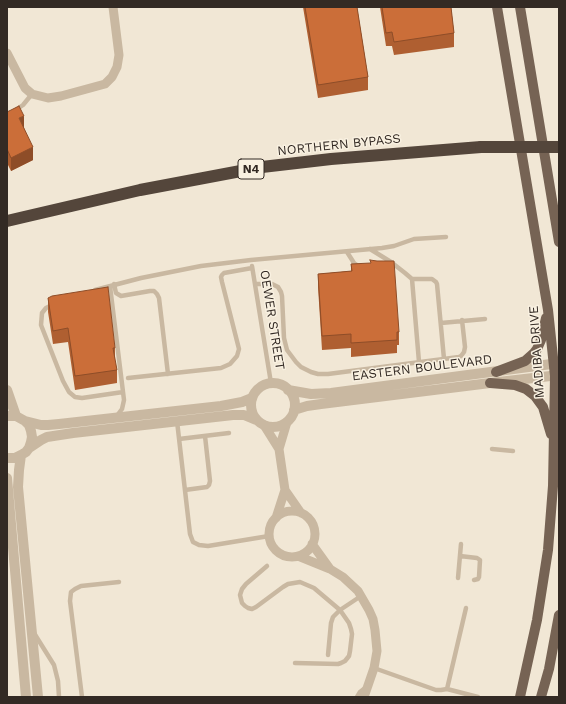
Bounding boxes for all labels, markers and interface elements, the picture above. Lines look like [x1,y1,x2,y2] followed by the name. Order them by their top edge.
[277,131,401,159] street label: NORTHERN BYPASS
[238,159,264,179] road number: N4
[256,269,288,371] street label: OEWER STREET
[526,305,548,399] street label: MADIBA DRIVE
[351,352,493,384] street label: EASTERN BOULEVARD

